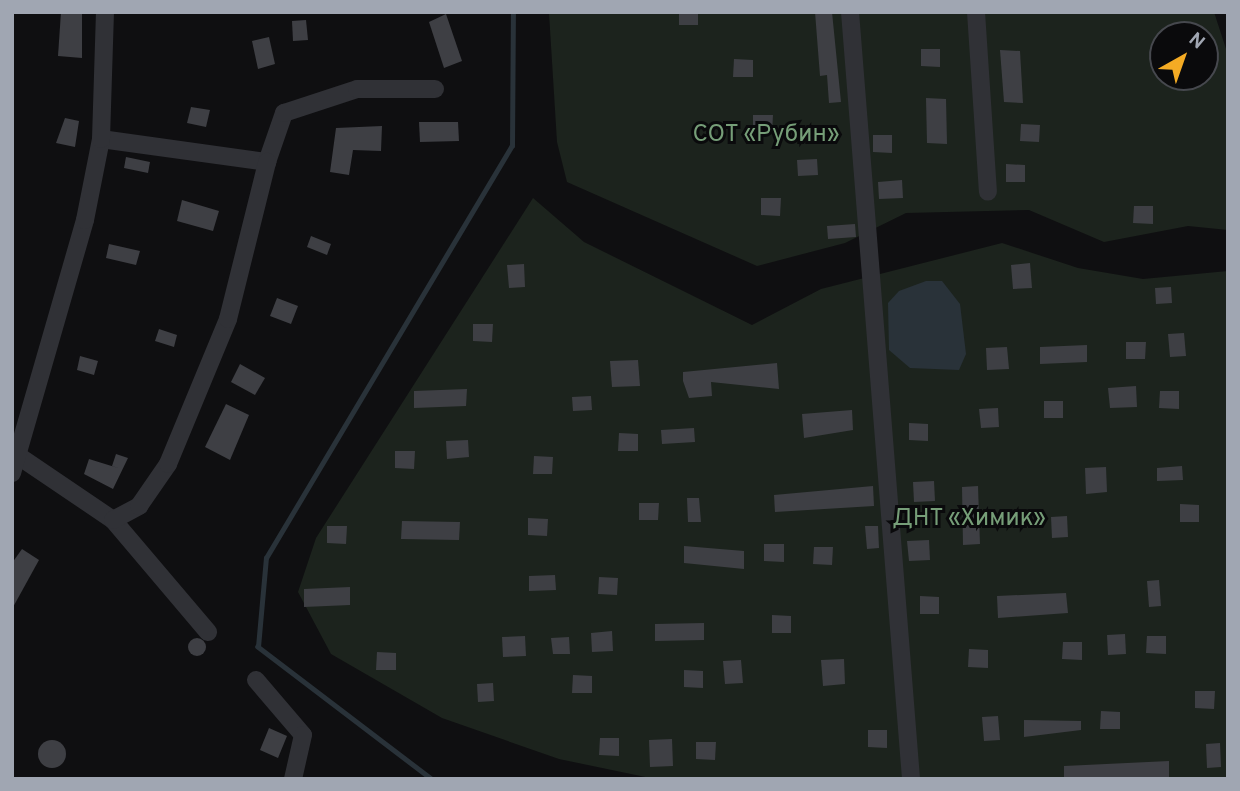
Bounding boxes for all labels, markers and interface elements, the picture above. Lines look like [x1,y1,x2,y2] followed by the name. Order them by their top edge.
[1149,21,1219,91] north arrow
[1183,28,1209,55] text: N
[692,122,840,150] park label: СОТ «Рубин»
[892,506,1046,534] park label: ДНТ «Химик»

